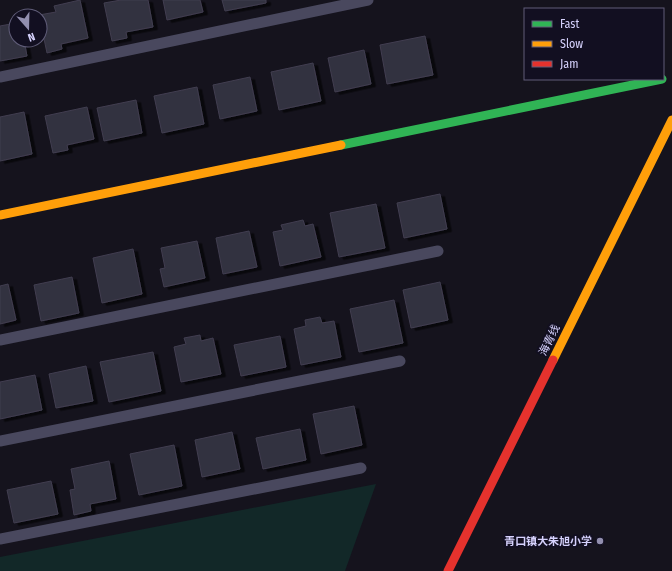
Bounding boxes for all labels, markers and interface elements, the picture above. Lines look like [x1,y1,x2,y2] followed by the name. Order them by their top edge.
[8,8,48,48] north arrow
[524,8,664,80] legend
[560,17,579,31] text: Fast
[26,30,37,44] text: N
[560,37,583,51] text: Slow
[560,57,578,71] text: Jam
[536,323,563,358] street label: 海青线
[504,535,592,548] place label: 青口镇大朱旭小学
[595,536,605,546] marker: 青口镇大朱旭小学

